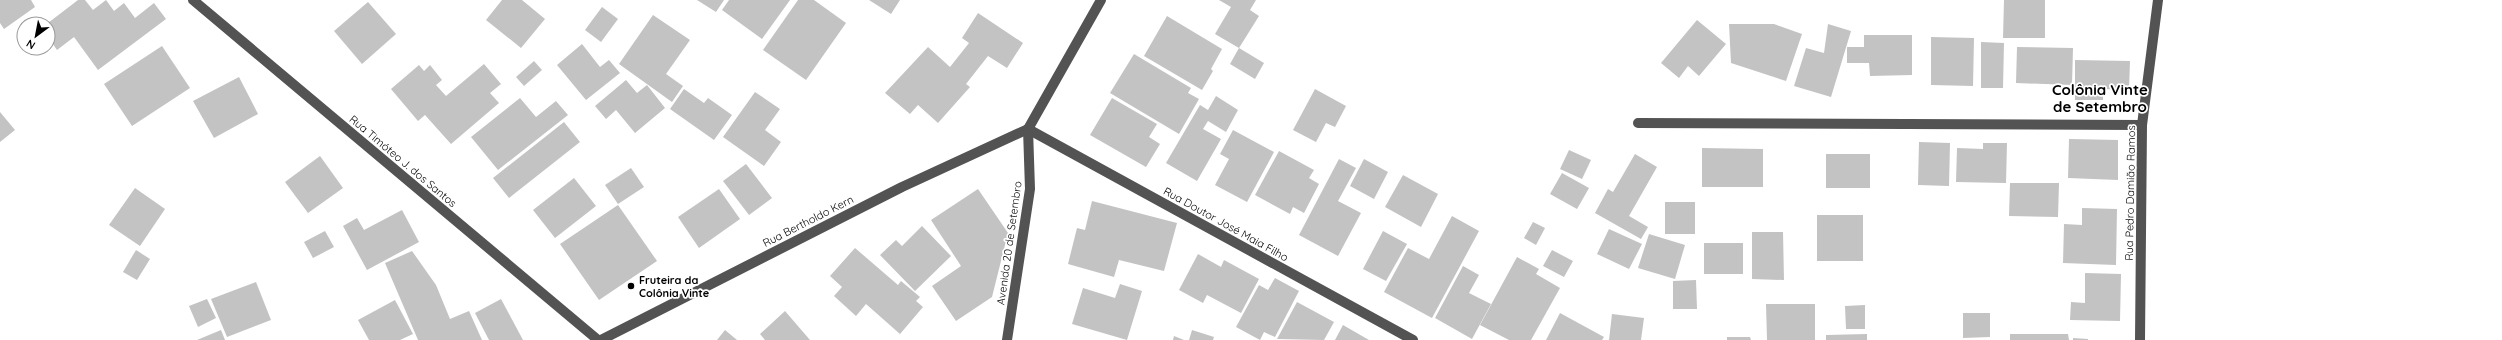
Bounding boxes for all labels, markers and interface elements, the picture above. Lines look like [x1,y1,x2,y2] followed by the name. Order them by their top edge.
[16,16,56,56] north arrow
[24,36,38,53] text: N
[2052,80,2148,116] district label: Colônia Vinte de Setembro
[346,112,460,210] street label: Rua Timóteo J. dos Santos
[2122,125,2138,261] street label: Rua Pedro Damião Ramos
[993,180,1025,306] street label: Avenida 20 de Setembro
[1161,184,1291,264] street label: Rua Doutor José Maia Filho
[760,192,856,250] street label: Rua Bertholdo Kern
[639,273,710,300] place label: Fruteira da Colônia Vinte
[626,281,636,291] marker: Fruteira da Colônia Vinte

